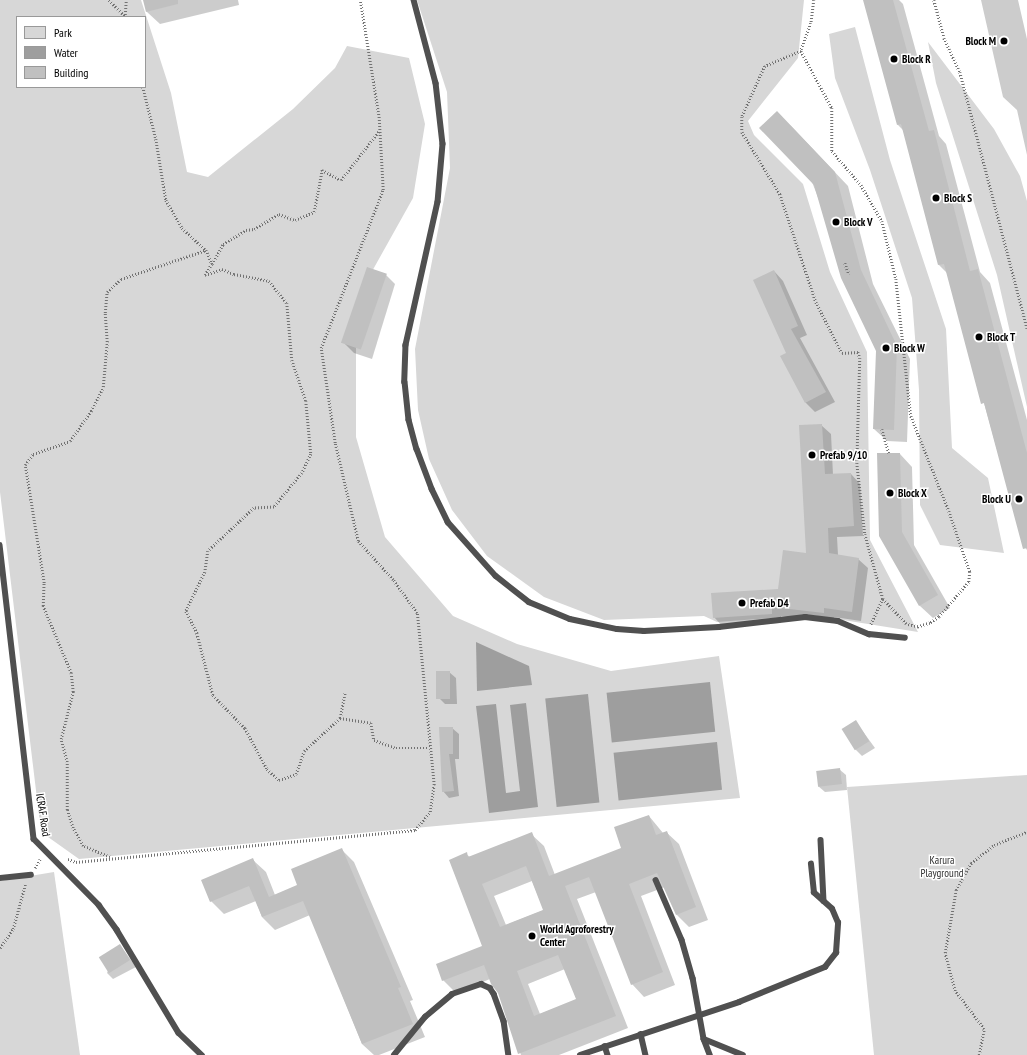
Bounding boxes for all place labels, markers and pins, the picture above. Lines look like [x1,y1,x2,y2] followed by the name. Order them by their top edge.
[965,34,996,48] place label: Block M
[999,36,1009,46] marker: Block M
[902,52,931,66] place label: Block R
[889,54,899,64] marker: Block R
[944,191,972,205] place label: Block S
[931,193,941,203] marker: Block S
[844,215,873,229] place label: Block V
[831,217,841,227] marker: Block V
[987,330,1016,344] place label: Block T
[974,332,984,342] marker: Block T
[894,341,925,355] place label: Block W
[881,343,891,353] marker: Block W
[820,448,867,462] place label: Prefab 9/10
[807,450,817,460] marker: Prefab 9/10
[898,486,927,500] place label: Block X
[885,488,895,498] marker: Block X
[982,492,1011,506] place label: Block U
[1014,494,1024,504] marker: Block U
[750,596,789,610] place label: Prefab D4
[737,598,747,608] marker: Prefab D4
[540,923,614,949] place label: World Agroforestry Center
[527,931,537,941] marker: World Agroforestry Center

